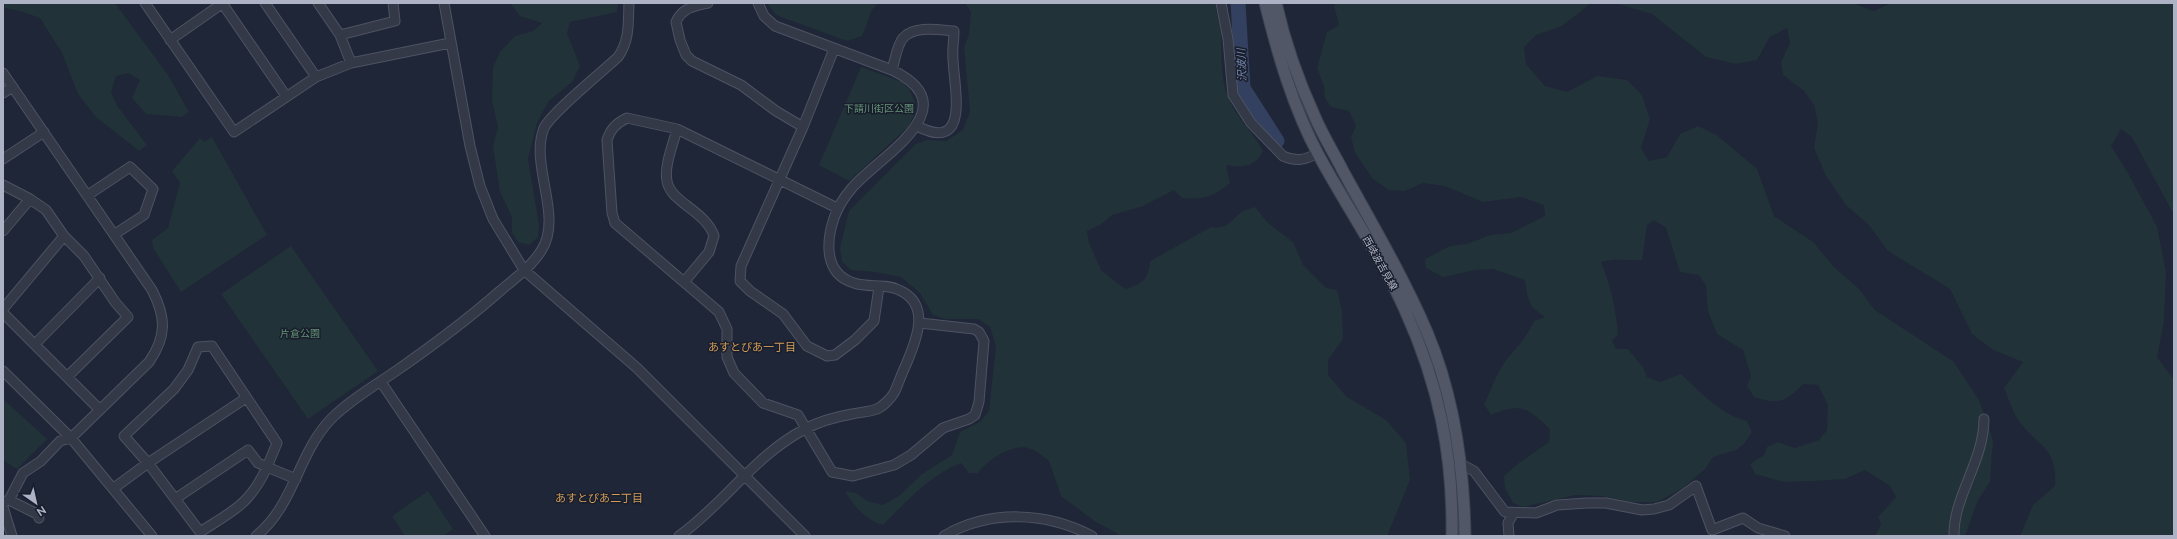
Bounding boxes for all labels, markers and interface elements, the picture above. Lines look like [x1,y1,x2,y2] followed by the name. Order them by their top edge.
[1235,47,1249,82] water label: 沢波川
[844,103,914,114] park label: 下請川街区公園
[1361,234,1399,292] street label: 西岐波吉見線
[280,328,320,339] park label: 片倉公園
[708,341,796,354] district label: あすとぴあ一丁目
[16,483,56,523] north arrow
[555,492,643,505] district label: あすとぴあ二丁目
[34,503,48,519] text: N

